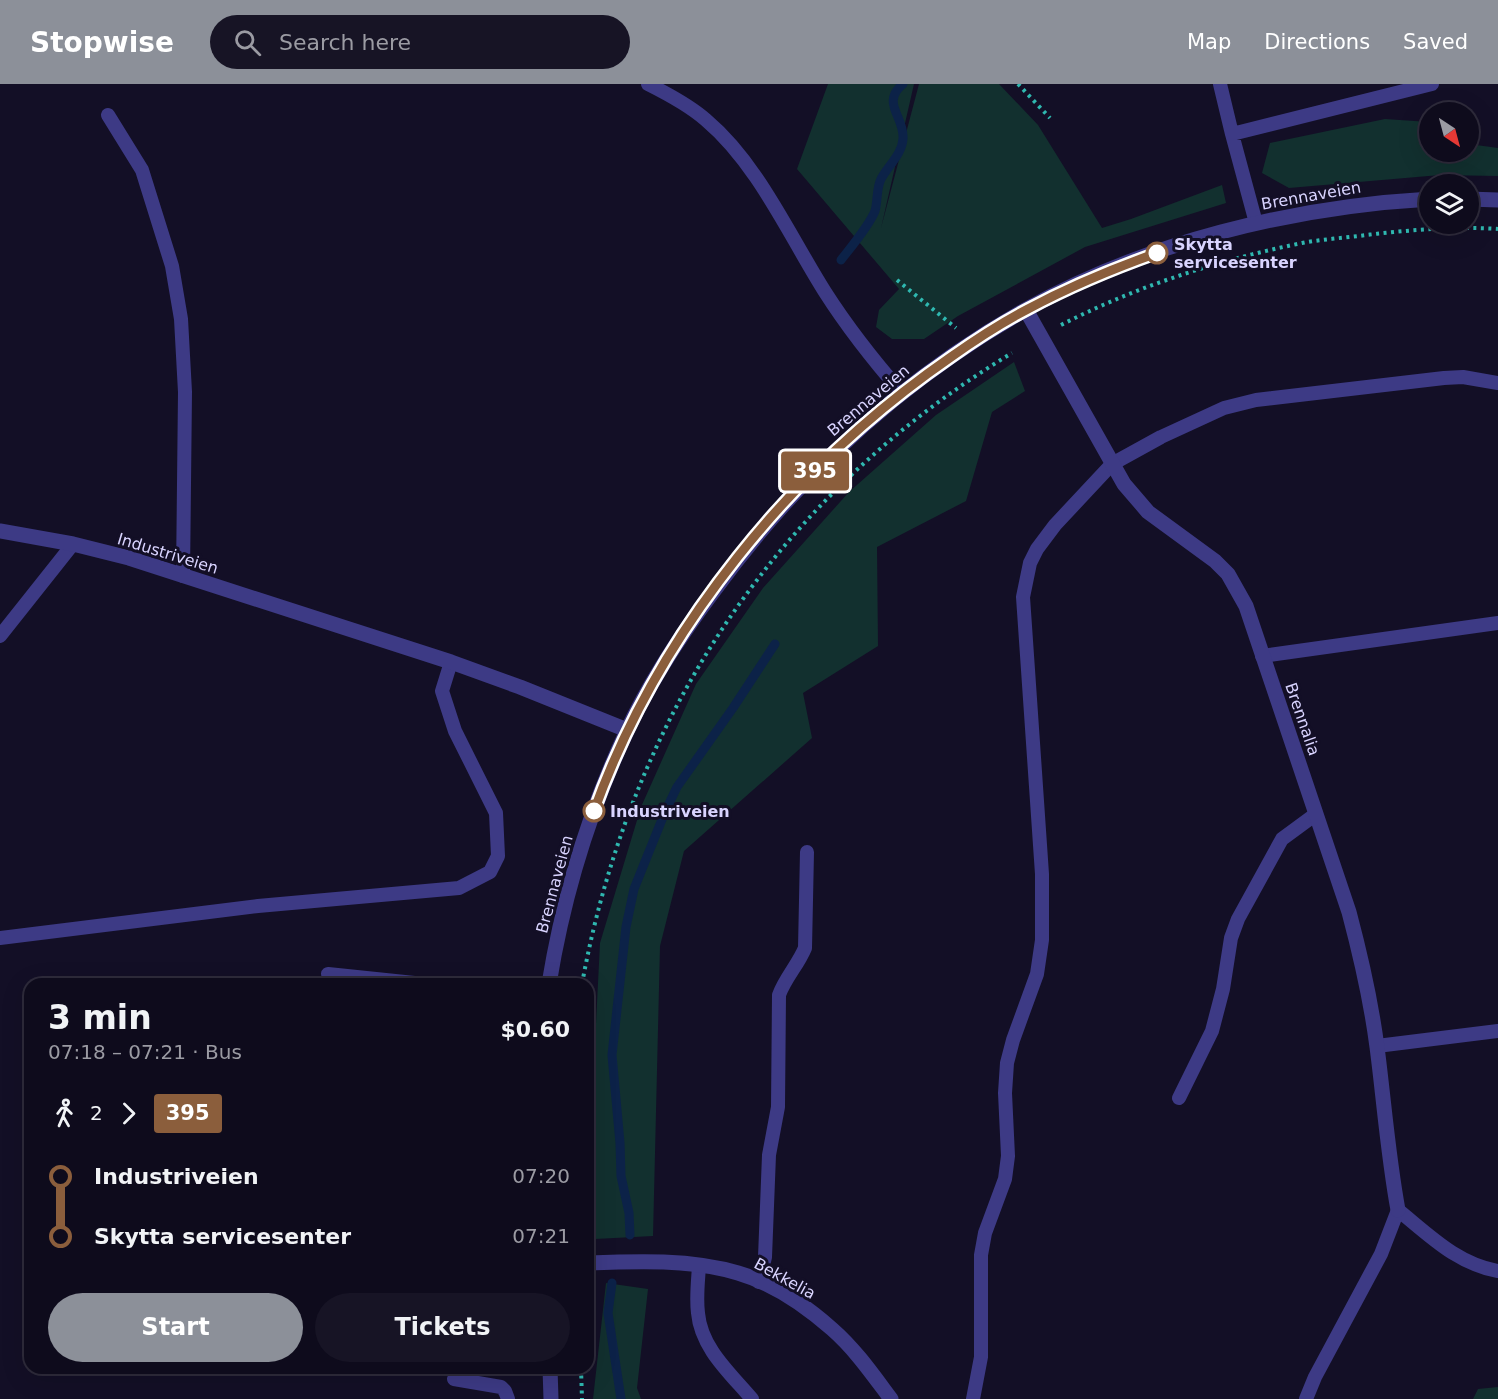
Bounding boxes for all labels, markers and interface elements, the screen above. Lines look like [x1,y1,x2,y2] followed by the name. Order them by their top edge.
[210,15,630,69] search box
[30,26,174,59] text: Stopwise
[231,26,264,59] icon: search
[279,30,411,55] text: Search here
[1187,30,1231,54] text: Map
[1264,30,1370,54] text: Directions
[1403,30,1468,54] text: Saved
[1419,102,1479,162] north arrow
[1419,102,1479,234] map controls
[1419,174,1479,234] button: layers
[1260,177,1362,214] street label: Brennaveien
[1174,235,1297,272] place label: Skytta servicesenter
[1146,242,1168,264] marker: Skytta servicesenter
[824,361,913,440] street label: Brennaveien
[780,452,850,490] line badge: 395
[793,459,837,483] text: 395
[115,529,221,578] street label: Industriveien
[1281,680,1324,758] street label: Brennalia
[583,800,605,822] marker: Industriveien
[610,802,730,821] place label: Industriveien
[532,833,577,935] street label: Brennaveien
[48,998,152,1037] text: 3 min
[500,1017,570,1042] text: $0.60
[48,1040,242,1064] text: 07:18 – 07:21 · Bus
[48,1097,81,1130] icon: walk
[112,1097,145,1130] icon: forward
[90,1101,103,1125] text: 2
[166,1101,210,1125] text: 395
[94,1164,259,1189] text: Industriveien
[512,1164,570,1188] text: 07:20
[94,1224,351,1249] text: Skytta servicesenter
[512,1224,570,1248] text: 07:21
[751,1254,819,1303] street label: Bekkelia
[48,1293,303,1362] button: Start
[315,1293,570,1362] button: Tickets

